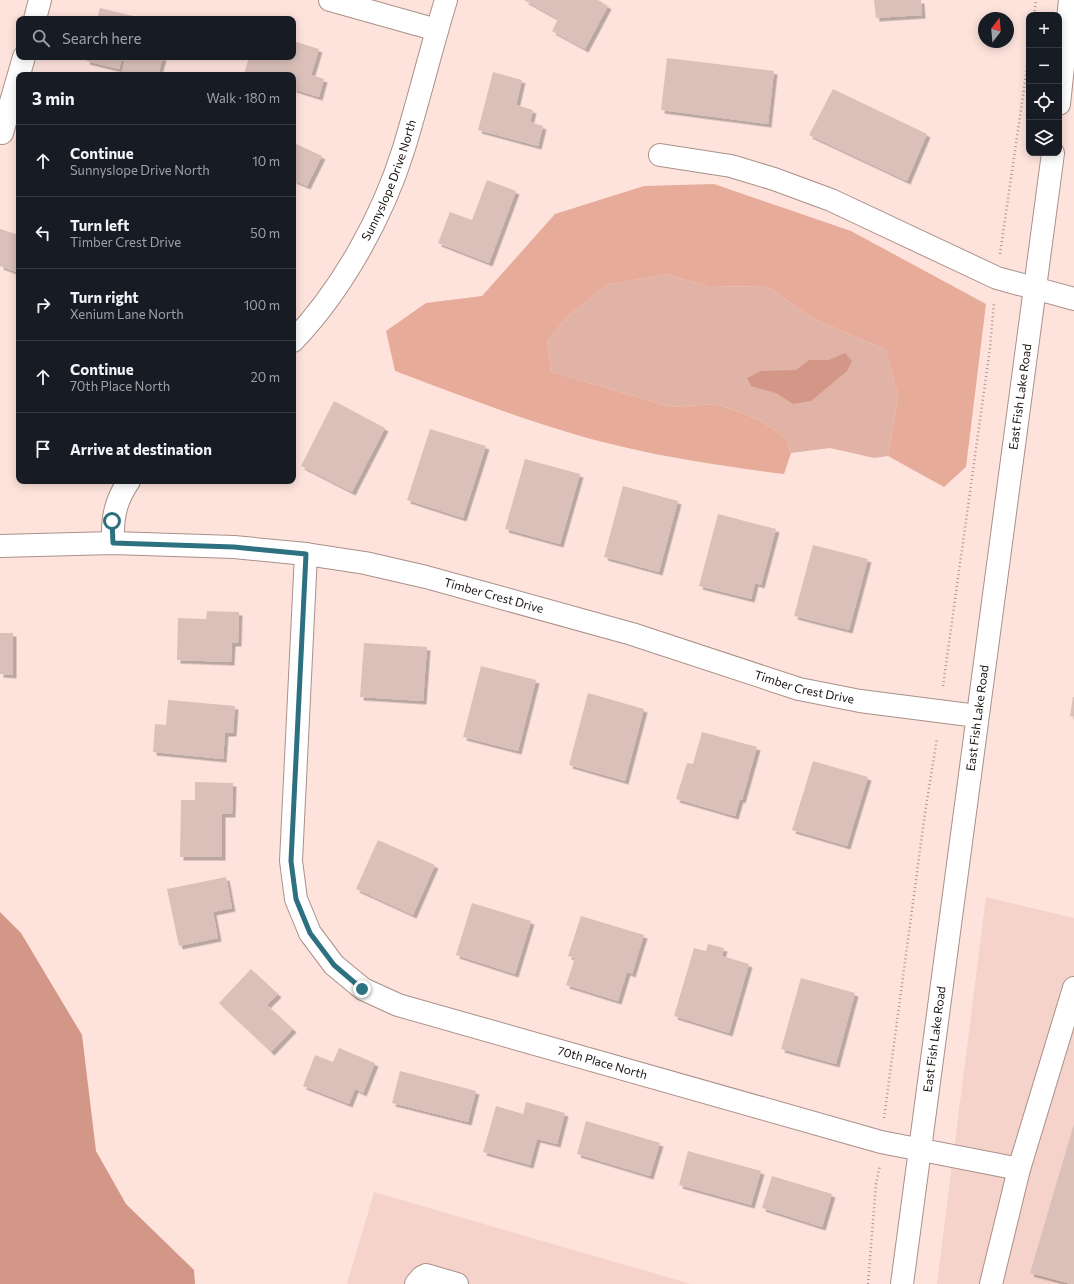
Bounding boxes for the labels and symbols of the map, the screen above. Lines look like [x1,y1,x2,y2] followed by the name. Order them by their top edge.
[978,12,1014,48] north arrow
[358,118,418,243] street label: Sunnyslope Drive North
[1005,343,1033,451] street label: East Fish Lake Road
[103,512,121,530] route start
[443,574,545,615] street label: Timber Crest Drive
[963,664,991,772] street label: East Fish Lake Road
[753,667,856,706] street label: Timber Crest Drive
[353,980,371,998] route end
[920,985,948,1093] street label: East Fish Lake Road
[556,1043,649,1081] street label: 70th Place North

